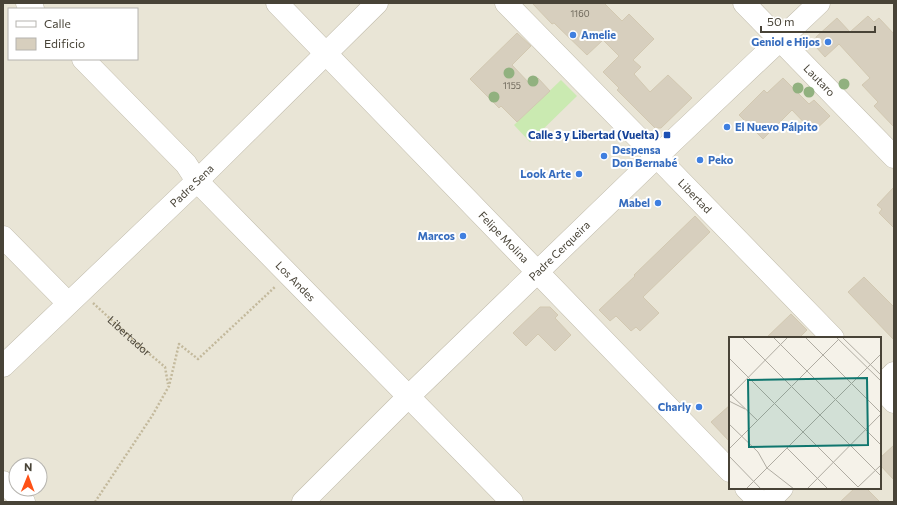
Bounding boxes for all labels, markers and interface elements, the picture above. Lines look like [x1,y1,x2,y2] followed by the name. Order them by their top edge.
[8,8,138,60] legend
[570,8,590,19] house number: 1160
[761,8,875,34] scale bar
[767,14,795,28] text: 50 m
[44,16,71,30] text: Calle
[581,28,616,41] place label: Amelie
[568,30,578,40] marker: Amelie
[751,35,820,48] place label: Geniol e Hijos
[44,36,85,50] text: Edificio
[823,37,833,47] marker: Geniol e Hijos
[801,61,838,99] street label: Lautaro
[503,80,521,91] house number: 1155
[735,120,818,133] place label: El Nuevo Pálpito
[722,122,732,132] marker: El Nuevo Pálpito
[528,128,659,141] place label: Calle 3 y Libertad (Vuelta)
[662,130,672,140] marker: Calle 3 y Libertad (Vuelta)
[612,143,677,169] place label: Despensa Don Bernabé
[599,151,609,161] marker: Despensa Don Bernabé
[708,153,734,166] place label: Peko
[695,155,705,165] marker: Peko
[167,161,216,209] street label: Padre Sena
[520,167,571,180] place label: Look Arte
[574,169,584,179] marker: Look Arte
[676,176,715,215] street label: Libertad
[618,196,650,209] place label: Mabel
[653,198,663,208] marker: Mabel
[476,208,532,265] street label: Felipe Molina
[526,218,592,283] street label: Padre Cerqueira
[417,229,455,242] place label: Marcos
[458,231,468,241] marker: Marcos
[273,258,318,304] street label: Los Andes
[105,313,154,359] street label: Libertador
[729,337,881,489] inset map
[658,400,691,413] place label: Charly
[694,402,704,412] marker: Charly
[8,457,48,497] north arrow
[24,460,32,473] text: N

